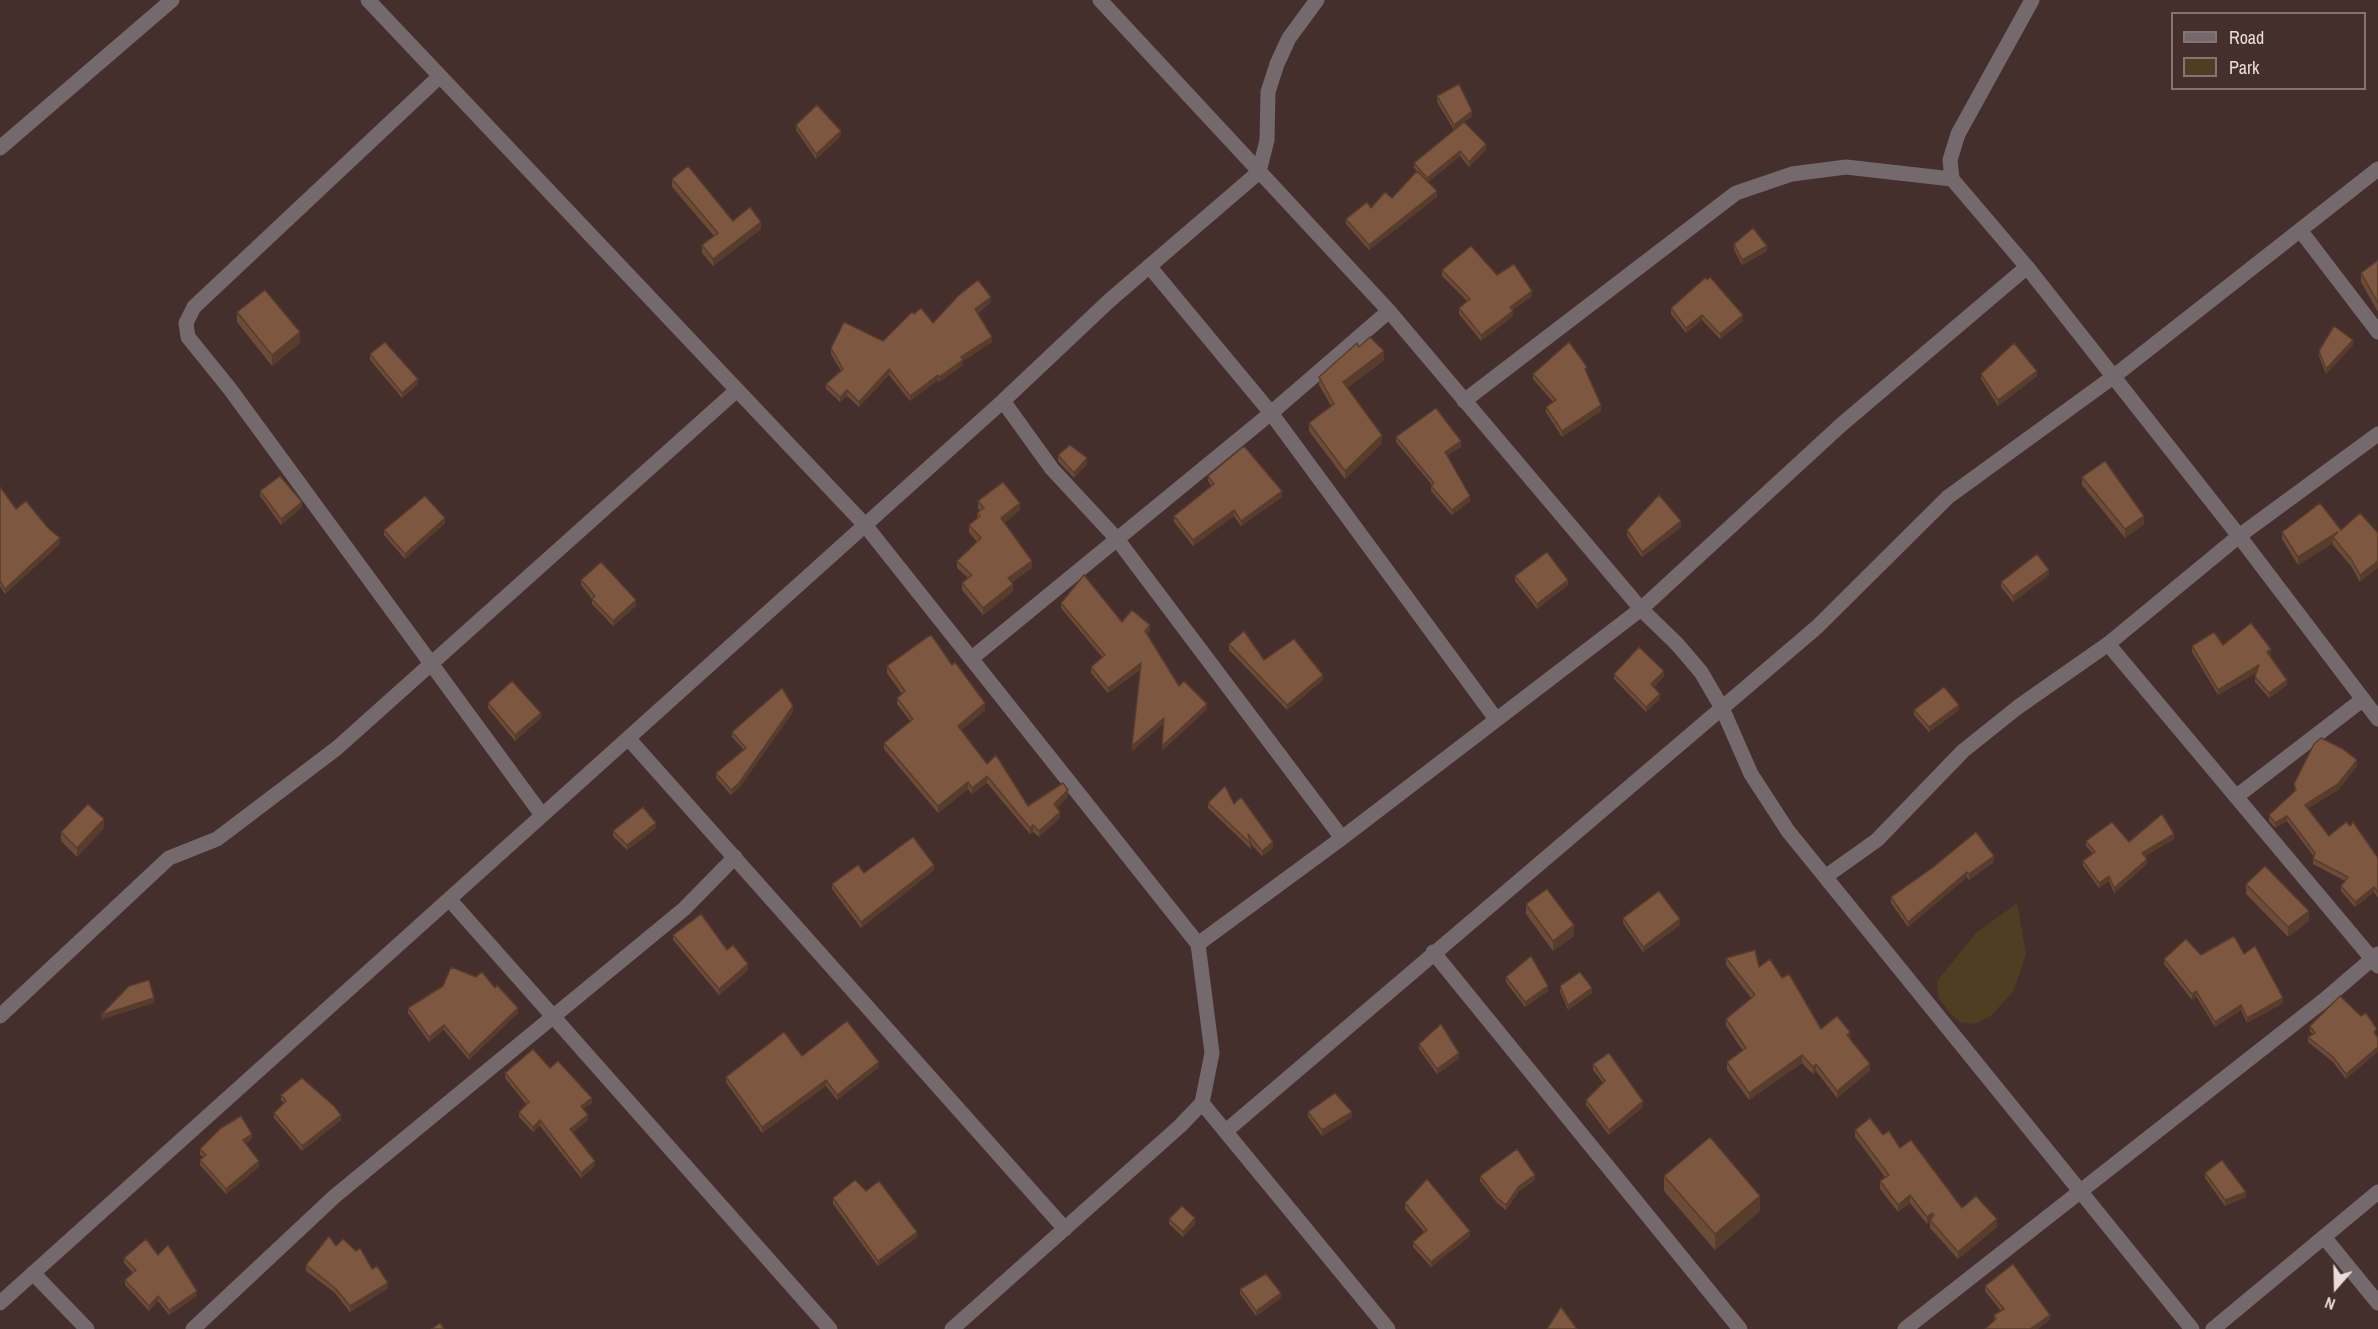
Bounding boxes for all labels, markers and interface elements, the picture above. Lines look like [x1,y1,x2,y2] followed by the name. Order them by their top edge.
[2171,12,2366,90] legend
[2229,25,2264,50] text: Road
[2229,55,2259,80] text: Park
[2306,1257,2366,1317] north arrow
[2322,1292,2338,1316] text: N

